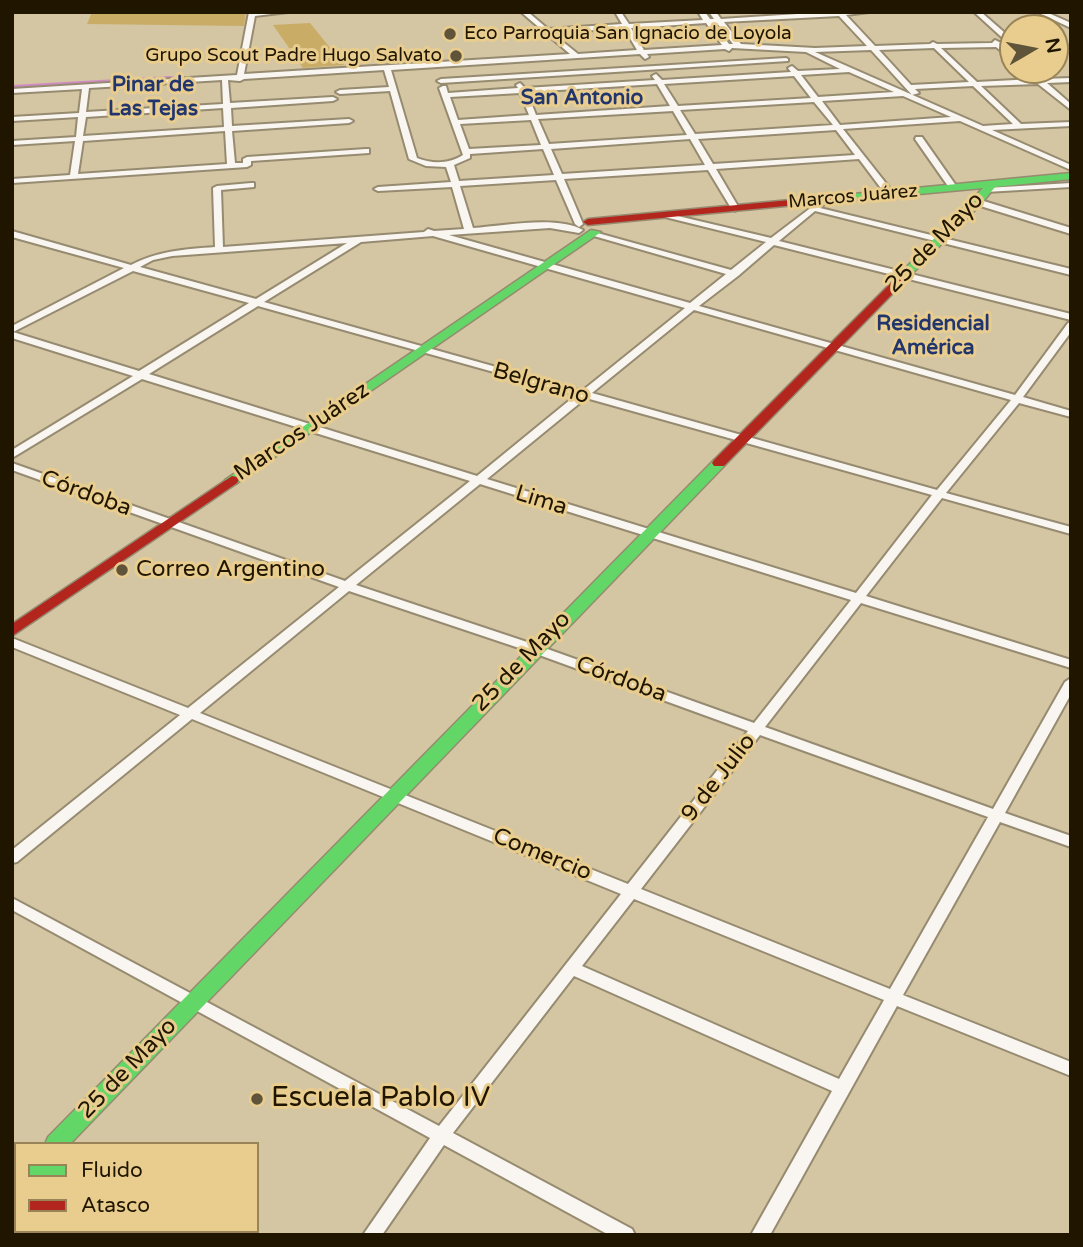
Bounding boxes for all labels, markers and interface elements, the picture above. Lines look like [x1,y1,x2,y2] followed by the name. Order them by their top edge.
[999,14,1069,84] north arrow
[464,23,792,45] place label: Eco Parroquia San Ignacio de Loyola
[442,26,458,42] marker: Eco Parroquia San Ignacio de Loyola
[1041,36,1065,55] text: N
[145,45,442,67] place label: Grupo Scout Padre Hugo Salvato
[448,48,464,64] marker: Grupo Scout Padre Hugo Salvato
[108,72,198,122] district label: Pinar de Las Tejas
[521,85,643,111] district label: San Antonio
[787,180,919,214] street label: Marcos Juárez
[880,187,990,299] street label: 25 de Mayo
[876,311,990,361] district label: Residencial América
[490,357,592,411] street label: Belgrano
[229,377,375,487] street label: Marcos Juárez
[37,465,135,523] street label: Córdoba
[512,480,570,522] street label: Lima
[136,556,325,584] place label: Correo Argentino
[114,562,130,578] marker: Correo Argentino
[467,606,577,718] street label: 25 de Mayo
[572,651,670,709] street label: Córdoba
[676,728,762,828] street label: 9 de Julio
[489,823,595,887] street label: Comercio
[73,1013,183,1125] street label: 25 de Mayo
[271,1082,490,1116] place label: Escuela Pablo IV
[249,1091,265,1107] marker: Escuela Pablo IV
[14,1142,259,1233] legend
[81,1158,143,1183] text: Fluido
[81,1193,150,1218] text: Atasco

